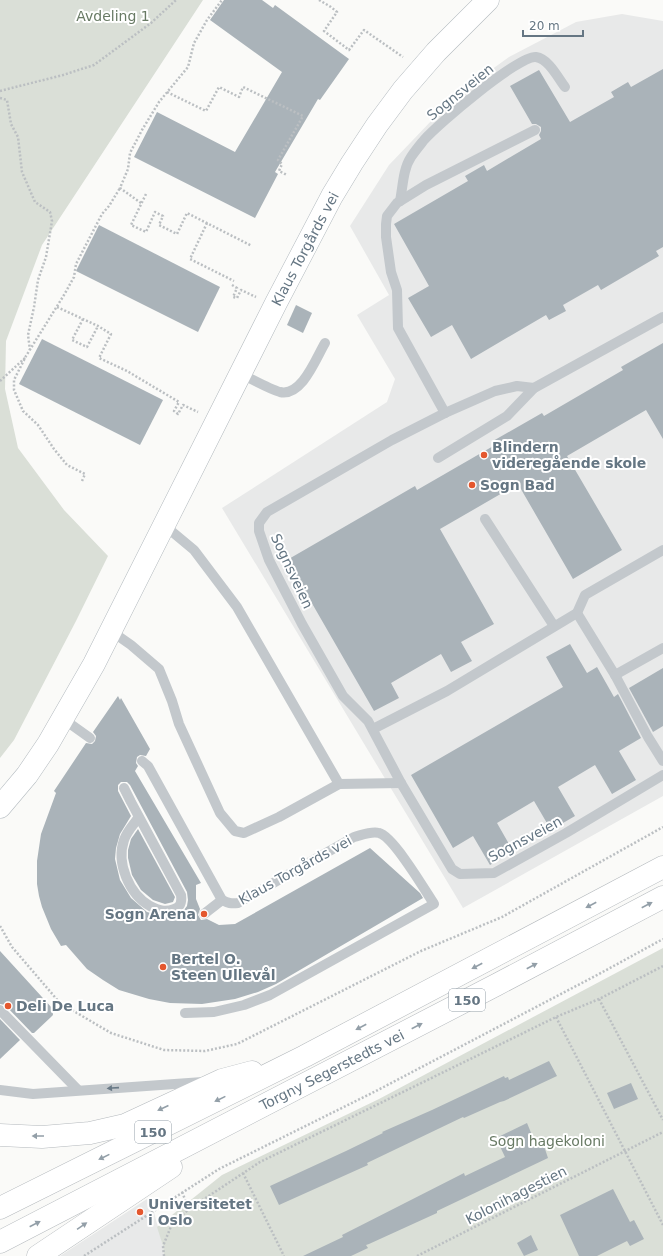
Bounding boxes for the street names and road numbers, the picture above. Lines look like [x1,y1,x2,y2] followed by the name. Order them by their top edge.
[424,60,496,124] street label: Sognsveien
[268,189,342,309] street label: Klaus Torgårds vei
[268,531,316,611] street label: Sognsveien
[486,813,564,865] street label: Sognsveien
[236,832,354,908] street label: Klaus Torgårds vei
[449,989,485,1011] road number: 150
[256,1027,407,1114] street label: Torgny Segerstedts vei
[135,1121,171,1143] road number: 150
[463,1163,569,1227] street label: Kolonihagestien

